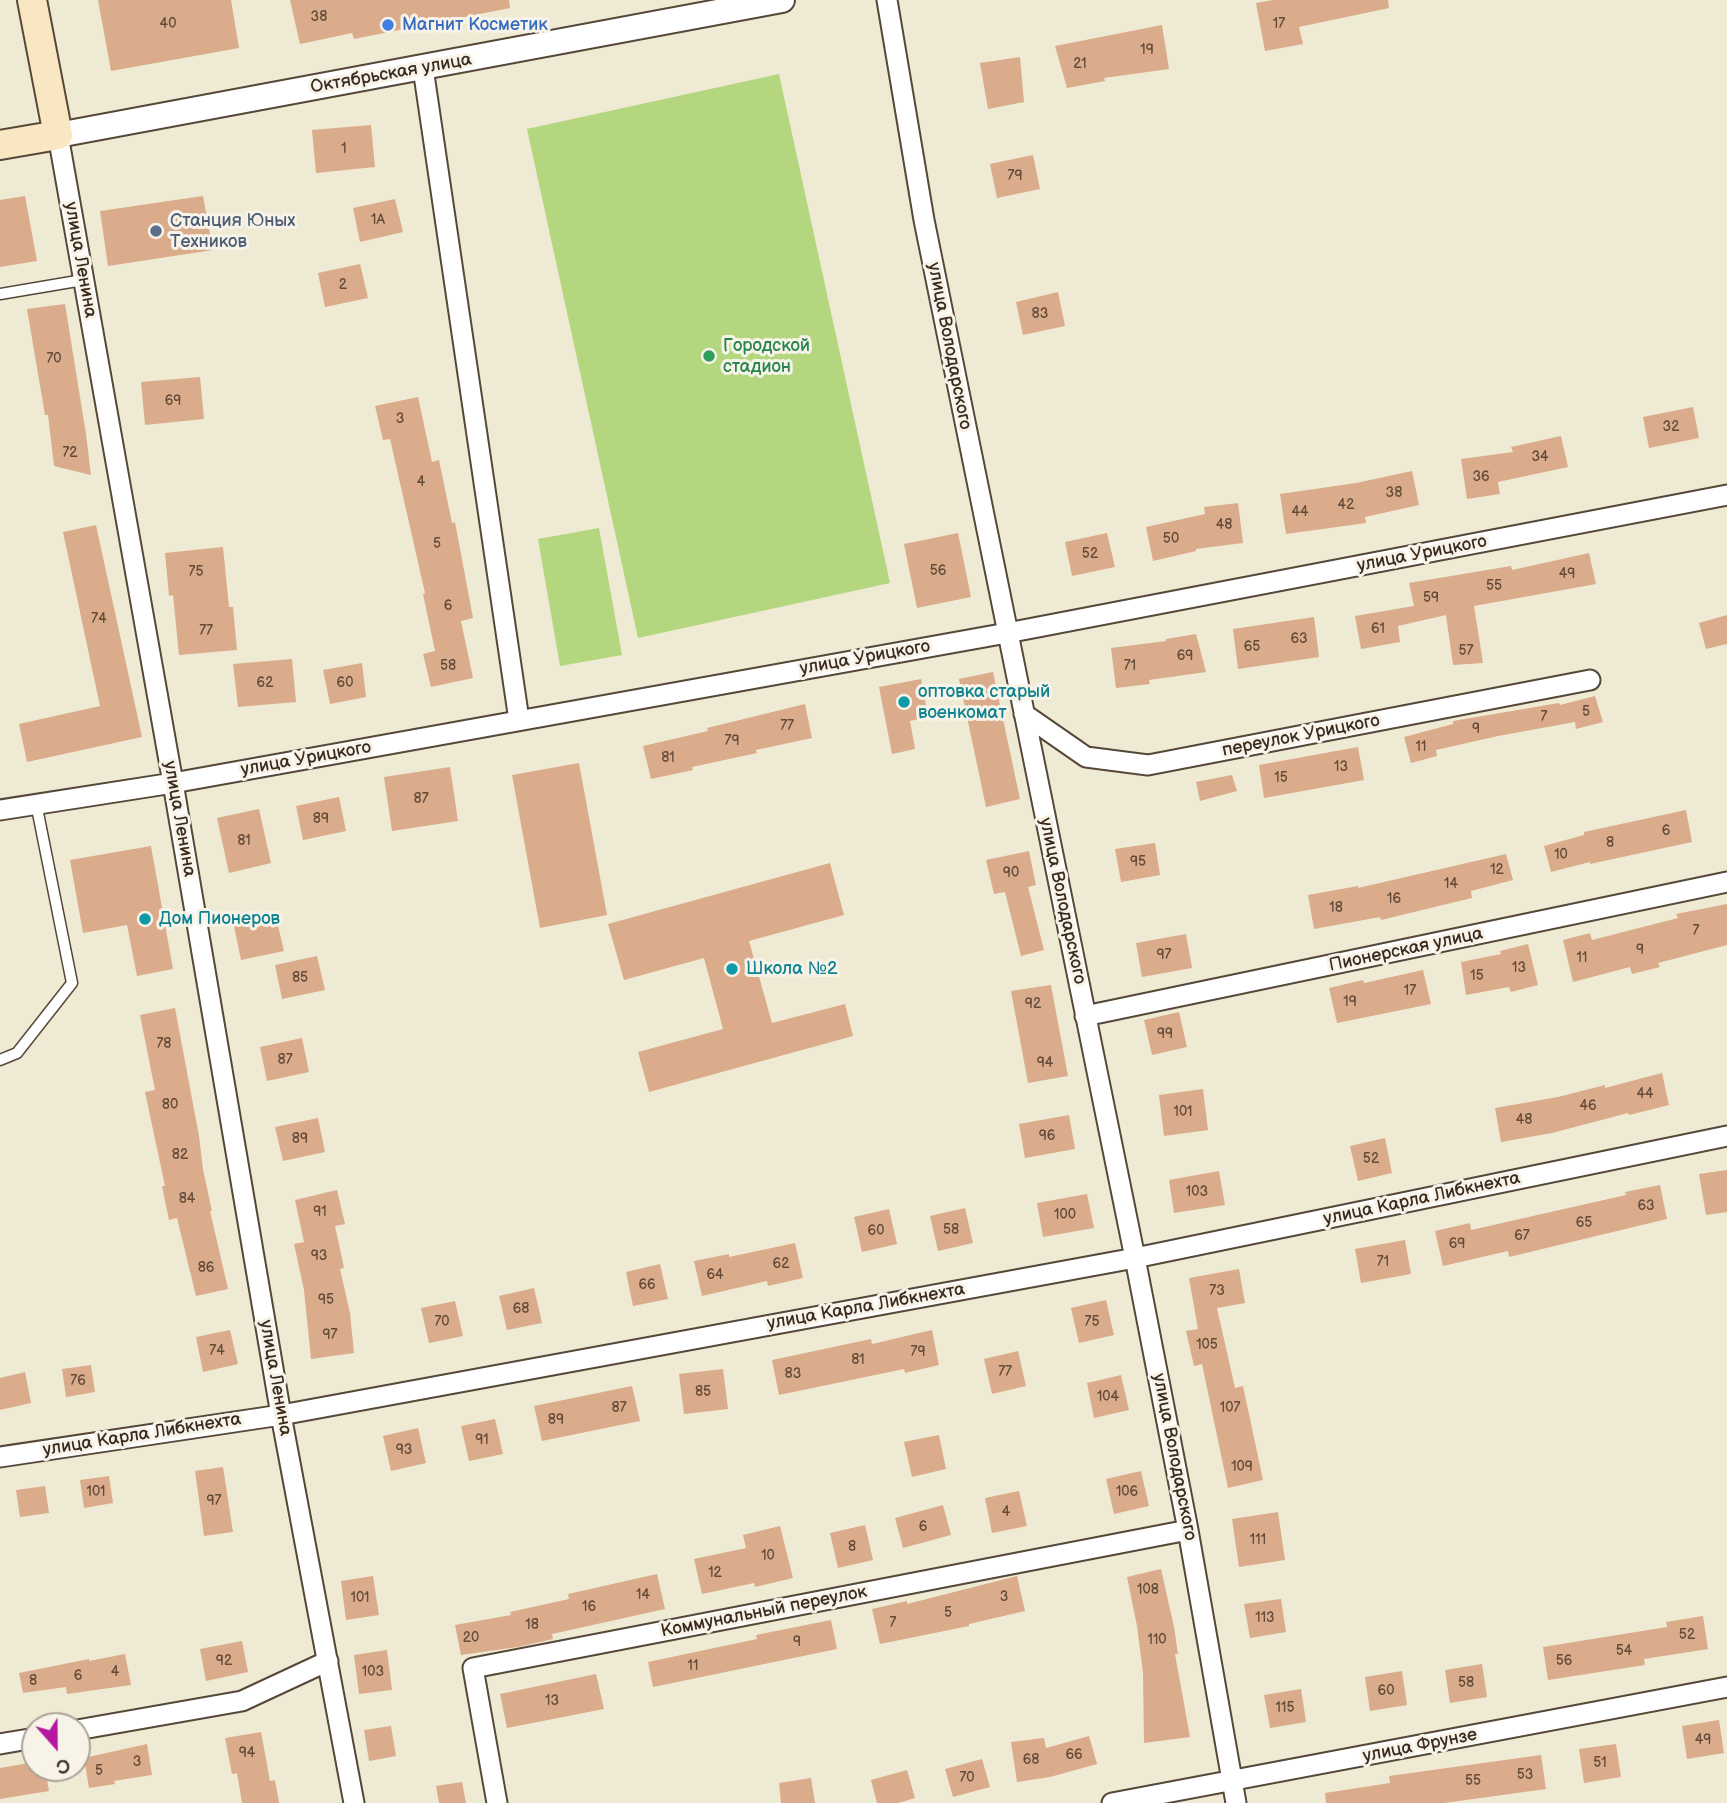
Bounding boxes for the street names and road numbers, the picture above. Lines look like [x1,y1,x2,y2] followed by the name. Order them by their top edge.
[309,49,473,99] street label: Октябрьская улица
[59,200,101,320] street label: улица Ленина
[922,261,976,431] street label: улица Володарского
[1355,531,1489,577] street label: улица Урицкого
[798,636,932,680] street label: улица Урицкого
[1220,710,1382,762] street label: переулок Урицкого
[239,737,373,781] street label: улица Урицкого
[158,759,200,879] street label: улица Ленина
[1034,816,1090,986] street label: улица Володарского
[1327,923,1485,977] street label: Пионерская улица
[1322,1168,1522,1230] street label: улица Карла Либкнехта
[765,1279,967,1335] street label: улица Карла Либкнехта
[254,1318,296,1438] street label: улица Ленина
[1147,1372,1201,1542] street label: улица Володарского
[41,1409,243,1461] street label: улица Карла Либкнехта
[659,1581,869,1643] street label: Коммунальный переулок
[1361,1724,1479,1768] street label: улица Фрунзе

